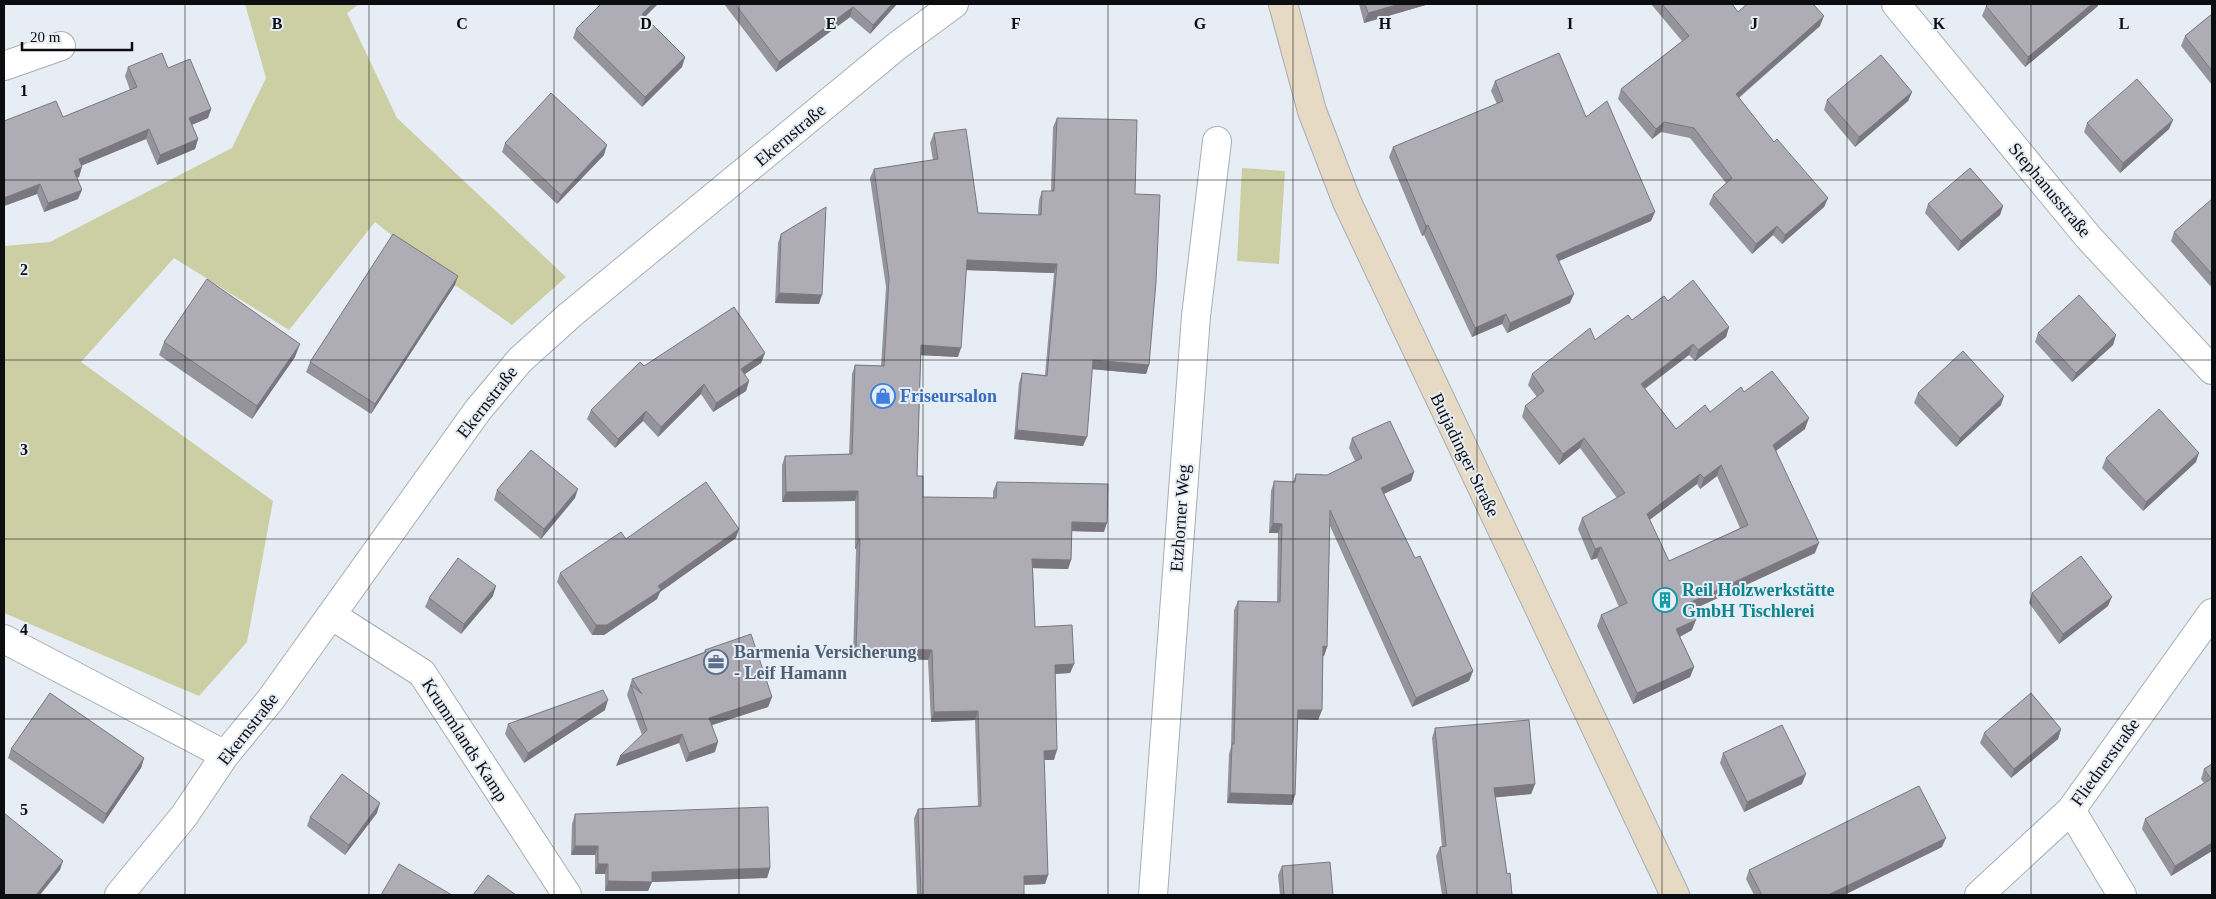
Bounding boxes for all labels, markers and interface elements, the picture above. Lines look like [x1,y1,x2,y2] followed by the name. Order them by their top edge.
[272,15,283,32] text: B
[456,15,468,32] text: C
[640,15,652,32] text: D
[826,15,836,32] text: E
[1011,15,1021,32] text: F
[1194,15,1207,32] text: G
[1379,15,1392,32] text: H
[1567,15,1573,32] text: I
[1750,15,1758,32] text: J
[1933,15,1946,32] text: K
[2119,15,2129,32] text: L
[22,20,132,52] scale bar
[30,29,61,45] text: 20 m
[20,82,28,99] text: 1
[751,100,829,170] street label: Ekernstraße
[2005,139,2095,241] street label: Stephanusstraße
[20,261,28,278] text: 2
[453,362,521,442] street label: Ekernstraße
[870,383,896,409] shop icon: Friseursalon
[900,386,997,406] place label: Friseursalon
[1426,390,1504,520] street label: Butjadinger Straße
[20,441,28,458] text: 3
[1166,464,1194,572] street label: Etzhorner Weg
[1682,580,1834,621] place label: Reil Holzwerkstätte GmbH Tischlerei
[1652,587,1678,613] building icon: Reil Holzwerkstätte GmbH Tischlerei
[20,621,28,638] text: 4
[734,642,917,683] place label: Barmenia Versicherung - Leif Hamann
[703,649,729,675] office icon: Barmenia Versicherung - Leif Hamann
[418,675,512,805] street label: Krummlands Kamp
[214,689,282,769] street label: Ekernstraße
[2067,714,2143,810] street label: Fliednerstraße
[20,801,28,818] text: 5

